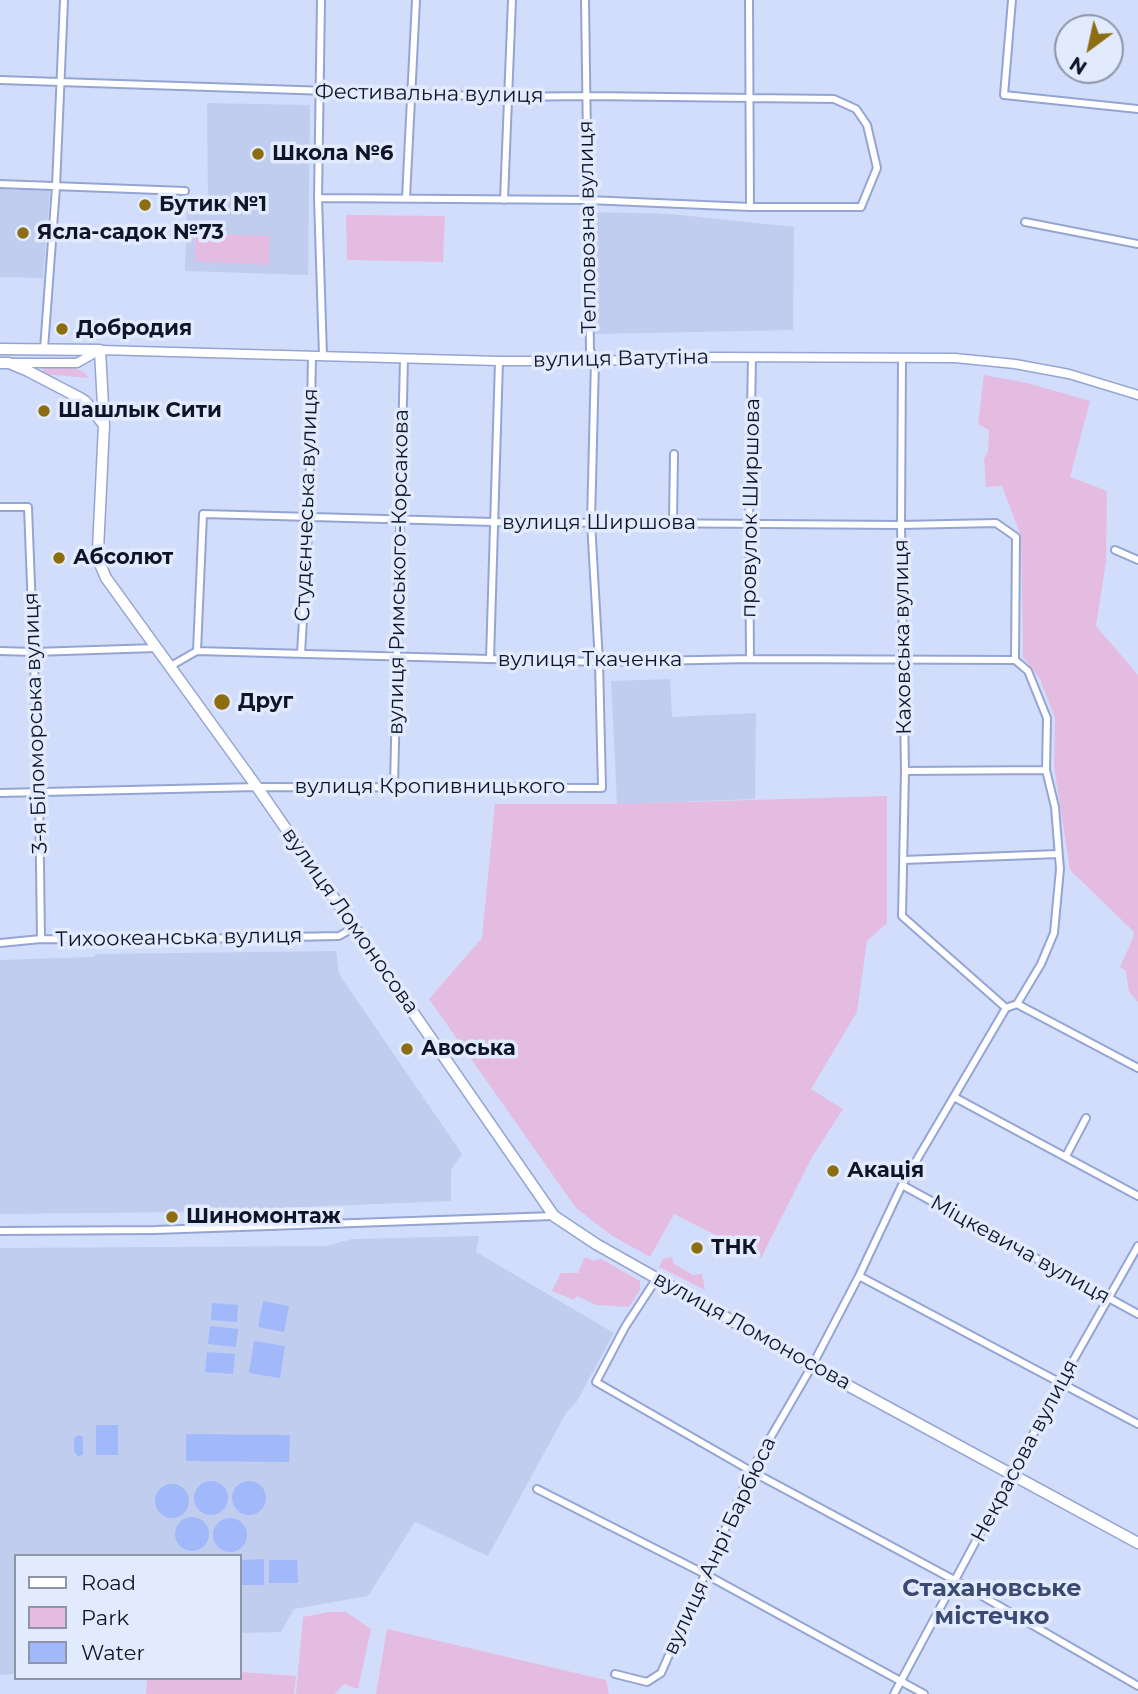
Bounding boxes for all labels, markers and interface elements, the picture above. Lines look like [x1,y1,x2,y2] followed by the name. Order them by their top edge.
[1054,14,1124,84] north arrow
[1066,52,1091,79] text: N
[314,79,544,109] street label: Фестивальна вулиця
[574,120,602,334] street label: Тепловозна вулиця
[272,141,393,167] place label: Школа №6
[250,146,266,162] marker: Школа №6
[159,192,267,218] place label: Бутик №1
[137,197,153,213] marker: Бутик №1
[37,220,224,246] place label: Ясла-садок №73
[15,225,31,241] marker: Ясла-садок №73
[76,316,192,342] place label: Добродия
[54,321,70,337] marker: Добродия
[533,345,709,373] street label: вулиця Ватутіна
[290,388,324,622] street label: Студєнчеська вулиця
[58,398,222,424] place label: Шашлык Сити
[736,398,766,618] street label: провулок Ширшова
[36,403,52,419] marker: Шашлык Сити
[384,409,414,735] street label: вулиця Римського-Корсакова
[502,510,696,536] street label: вулиця Ширшова
[889,539,917,735] street label: Каховська вулиця
[73,545,173,571] place label: Абсолют
[51,550,67,566] marker: Абсолют
[19,592,53,854] street label: 3-я Біломорська вулиця
[498,647,682,673] street label: вулиця Ткаченка
[238,689,293,715] place label: Друг
[212,692,232,712] marker: Друг
[295,774,565,800] street label: вулиця Кропивницького
[276,823,424,1019] street label: вулиця Ломоносова
[55,923,303,953] street label: Тихоокеанська вулиця
[421,1036,516,1062] place label: Авоська
[399,1041,415,1057] marker: Авоська
[847,1158,924,1184] place label: Акація
[825,1163,841,1179] marker: Акація
[926,1190,1114,1310] street label: Міцкевича вулиця
[186,1204,341,1230] place label: Шиномонтаж
[164,1209,180,1225] marker: Шиномонтаж
[711,1235,757,1261] place label: ТНК
[689,1240,705,1256] marker: ТНК
[649,1266,855,1396] street label: вулиця Ломоносова
[966,1355,1084,1547] street label: Некрасова вулиця
[658,1433,782,1659] street label: вулиця Анрі Барбюса
[14,1554,242,1680] legend
[81,1570,136,1595] text: Road
[902,1575,1082,1631] district label: Стахановське містечко
[81,1605,129,1630] text: Park
[81,1640,145,1665] text: Water

